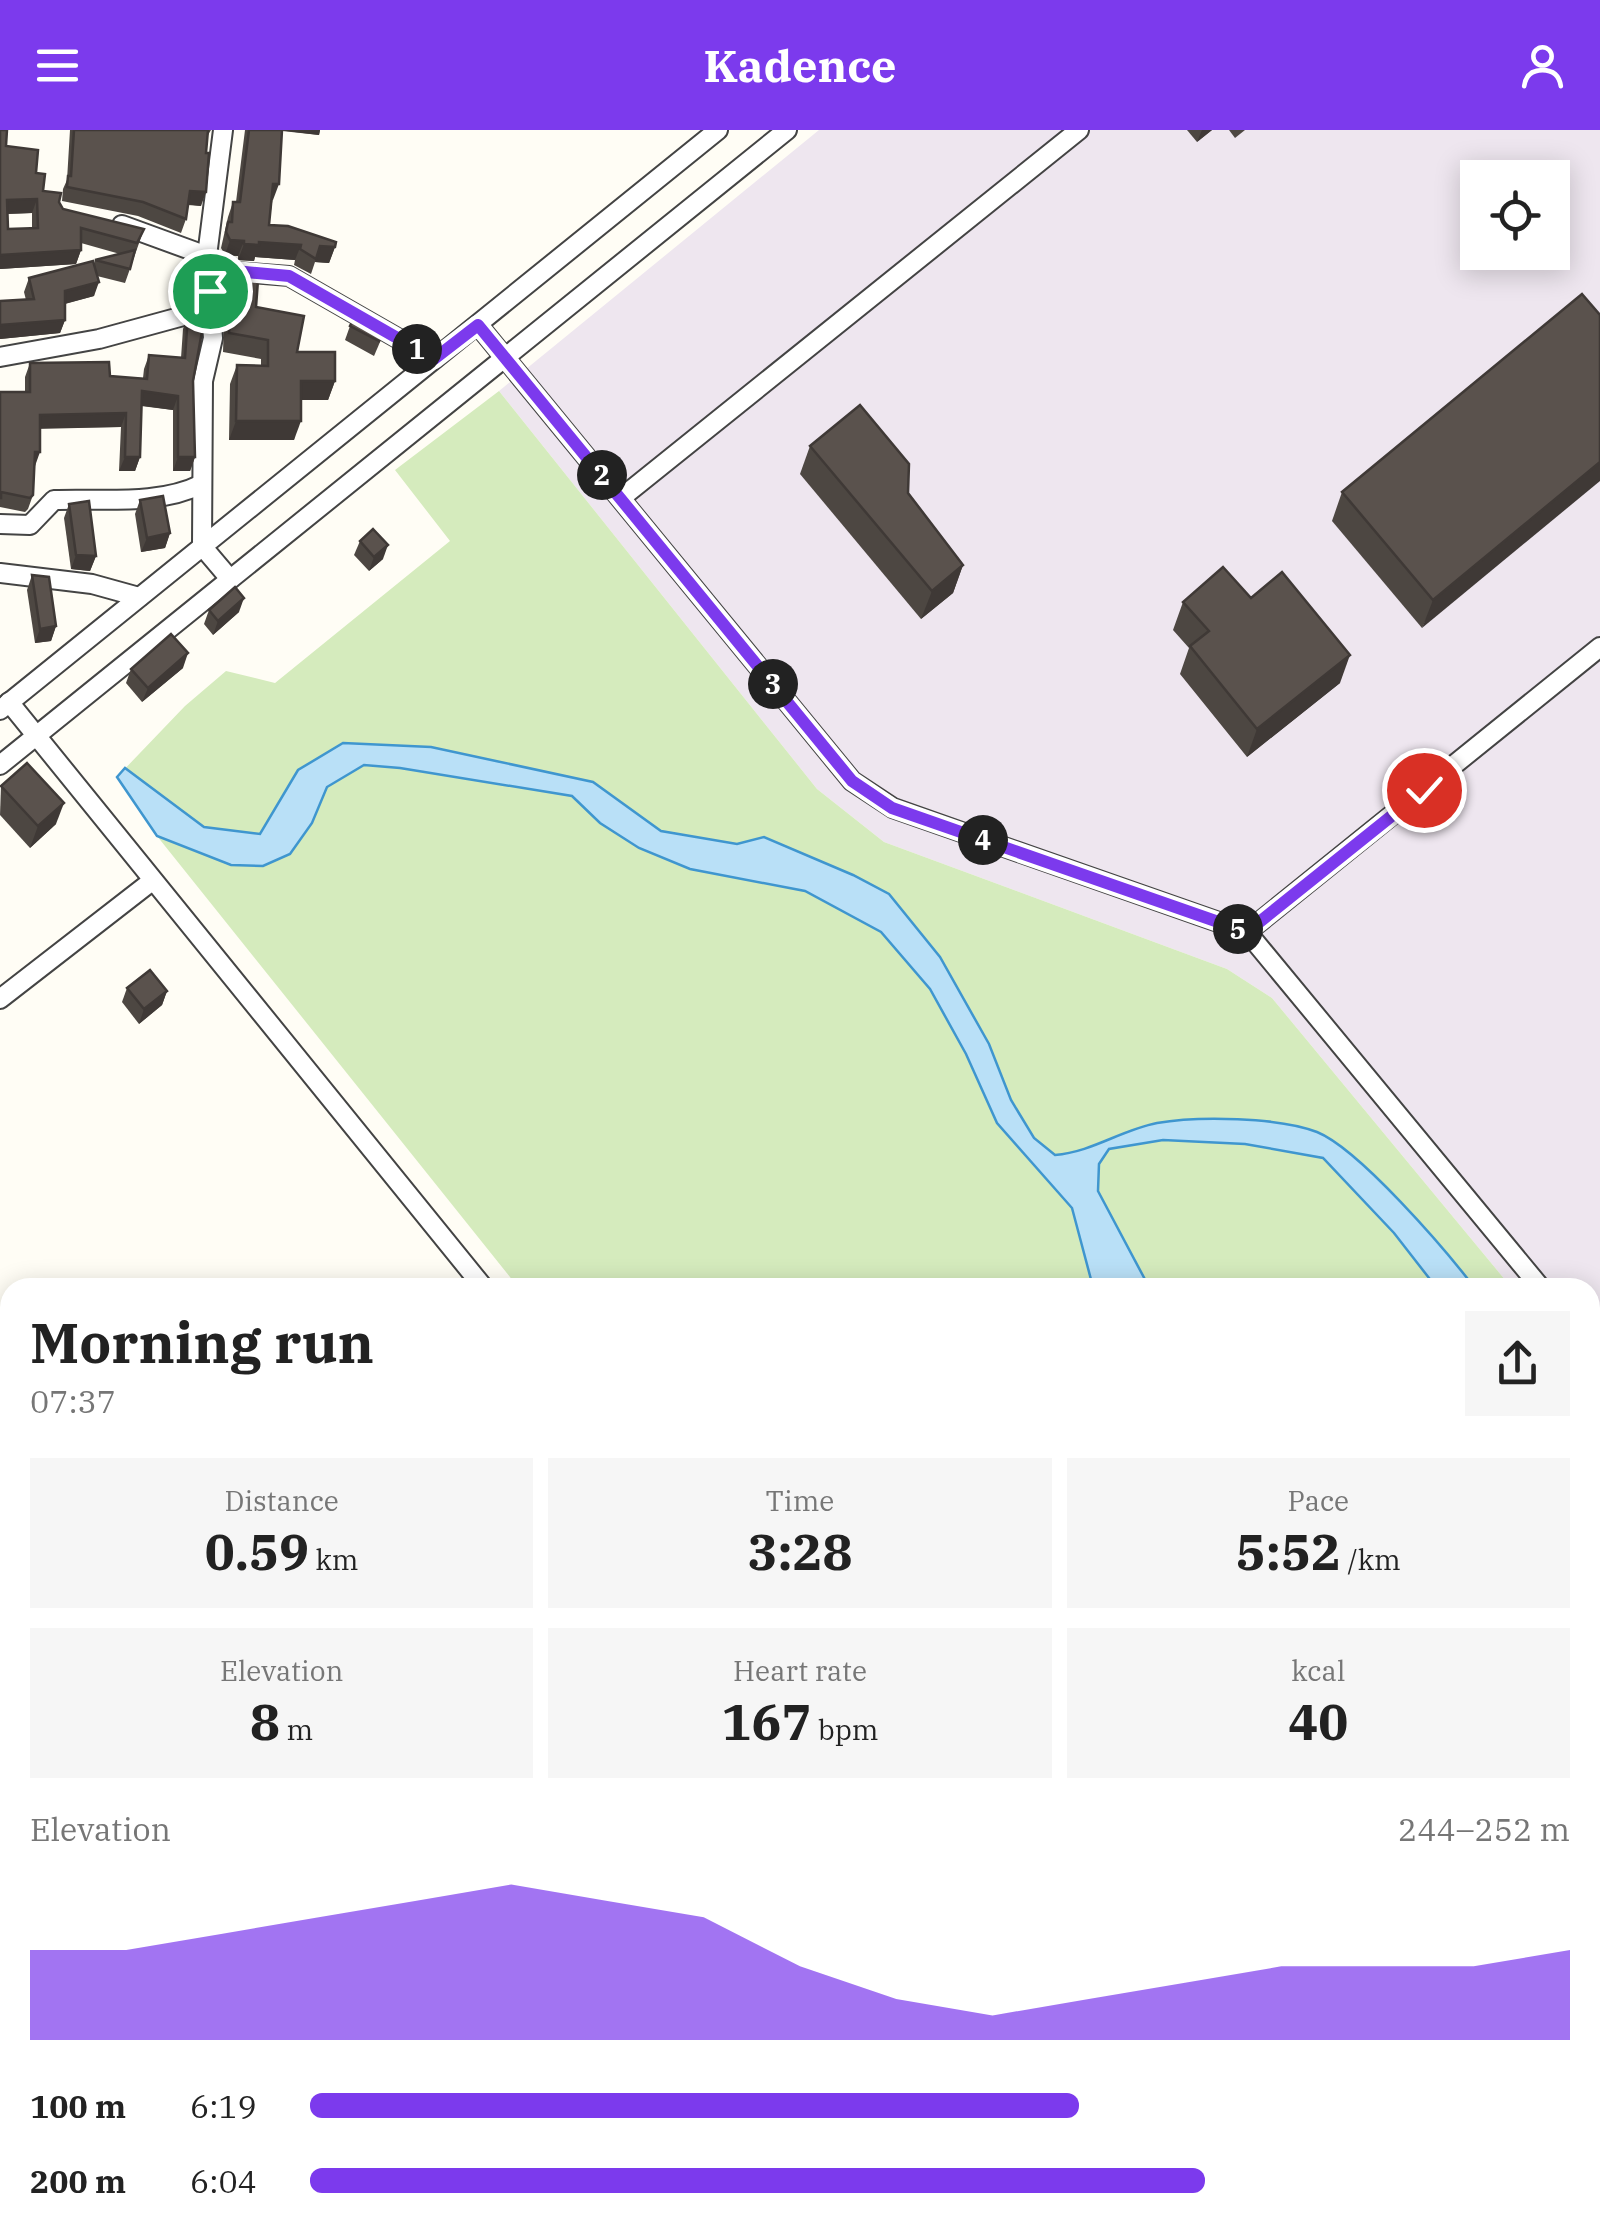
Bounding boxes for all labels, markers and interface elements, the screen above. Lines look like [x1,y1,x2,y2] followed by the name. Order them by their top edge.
[703,36,897,94] text: Kadence
[30,38,85,93] icon: menu
[1515,38,1570,93] icon: person
[1460,160,1570,270] map controls
[1460,160,1570,270] button: locate
[168,249,253,334] pin
[183,264,238,319] icon: arrive
[392,324,442,374] pin: 1
[409,330,425,367] text: 1
[577,450,627,500] pin: 2
[594,456,610,493] text: 2
[748,659,798,709] pin: 3
[765,665,781,702] text: 3
[1382,748,1467,833] pin
[1397,763,1452,818] icon: check
[958,815,1008,865] pin: 4
[975,821,991,858] text: 4
[1213,904,1263,954] pin: 5
[1230,910,1246,947] text: 5
[30,1307,374,1378] text: Morning run
[1465,1311,1570,1416] button: share
[30,1380,116,1422] text: 07:37
[225,1482,339,1519] text: Distance
[766,1482,834,1519] text: Time
[1288,1482,1349,1519] text: Pace
[205,1519,309,1584] text: 0.59
[747,1519,853,1584] text: 3:28
[1236,1519,1341,1584] text: 5:52
[309,1541,358,1578] text: km
[1341,1541,1401,1578] text: /km
[220,1652,343,1689] text: Elevation
[733,1652,867,1689] text: Heart rate
[1291,1652,1345,1689] text: kcal
[250,1689,280,1754] text: 8
[721,1689,811,1754] text: 167
[1288,1689,1348,1754] text: 40
[280,1711,313,1748] text: m
[811,1711,879,1748] text: bpm
[30,1808,171,1850] text: Elevation
[1398,1808,1570,1850] text: 244–252 m
[30,2085,126,2127] text: 100 m
[190,2085,257,2127] text: 6:19
[30,2160,126,2202] text: 200 m
[190,2160,257,2202] text: 6:04

